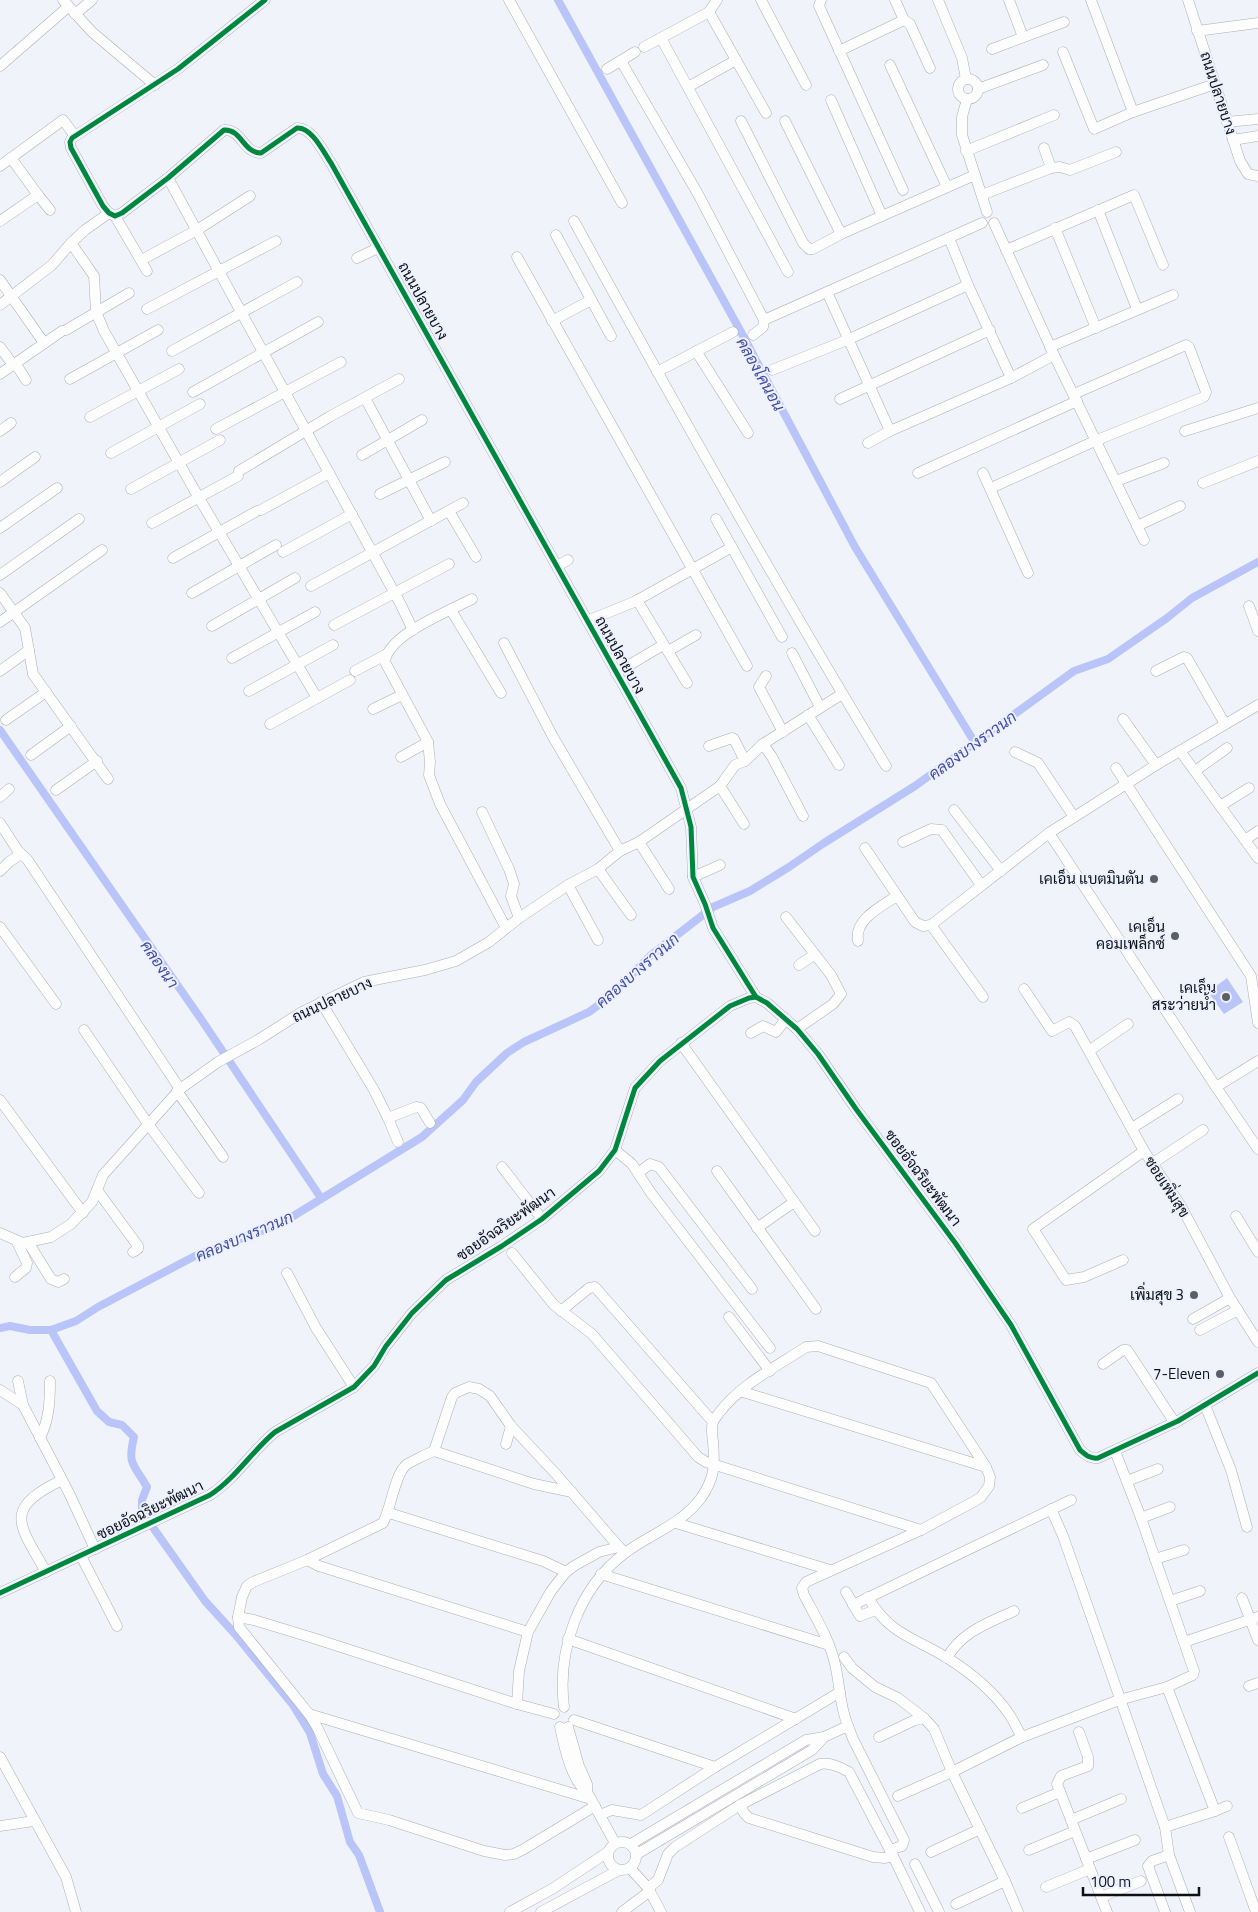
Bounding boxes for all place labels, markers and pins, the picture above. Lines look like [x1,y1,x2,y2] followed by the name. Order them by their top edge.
[1039,867,1144,890] place label: เคเอ็น แบตมินตัน
[1148,873,1160,885] marker: เคเอ็น แบตมินตัน
[1096,915,1165,955] place label: เคเอ็น คอมเพล็กซ์
[1169,930,1181,942] marker: เคเอ็น คอมเพล็กซ์
[1152,976,1216,1016] place label: เคเอ็น สระว่ายน้ำ
[1220,991,1232,1003] marker: เคเอ็น สระว่ายน้ำ
[1130,1281,1184,1306] place label: เพิ่มสุข 3
[1188,1289,1200,1301] marker: เพิ่มสุข 3
[1153,1362,1210,1385] place label: 7-Eleven
[1214,1368,1226,1380] marker: 7-Eleven

